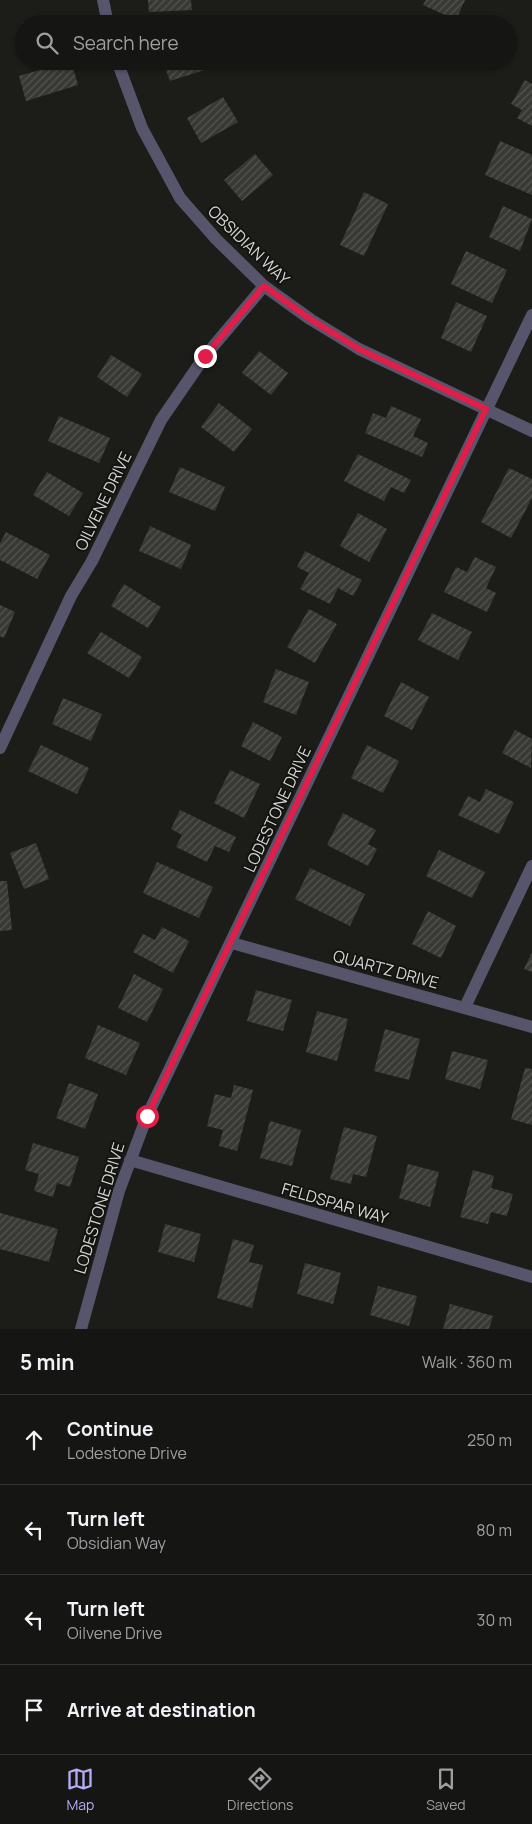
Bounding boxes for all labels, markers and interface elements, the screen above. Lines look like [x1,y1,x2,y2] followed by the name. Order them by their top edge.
[15,15,517,70] search box
[33,29,61,57] icon: search
[73,30,179,56] text: Search here
[203,200,295,290] street label: OBSIDIAN WAY
[194,345,217,368] route end
[70,448,136,554] street label: OILVENE DRIVE
[238,743,316,875] street label: LODESTONE DRIVE
[331,944,441,994] street label: QUARTZ DRIVE
[136,1105,159,1128] route start
[69,1140,129,1276] street label: LODESTONE DRIVE
[279,1177,391,1229] street label: FELDSPAR WAY
[20,1348,74,1376] text: 5 min
[422,1351,512,1373] text: Walk · 360 m
[67,1416,153,1442] text: Continue
[20,1426,48,1454] icon: ahead
[467,1429,512,1451] text: 250 m
[67,1442,187,1464] text: Lodestone Drive
[67,1506,145,1532] text: Turn left
[20,1516,48,1544] icon: left
[476,1519,512,1541] text: 80 m
[67,1532,166,1554] text: Obsidian Way
[67,1596,145,1622] text: Turn left
[20,1606,48,1634] icon: left
[477,1609,512,1631] text: 30 m
[67,1622,162,1644] text: Oilvene Drive
[20,1696,48,1724] icon: arrive
[67,1697,256,1723] text: Arrive at destination
[66,1765,94,1814] tab: Map
[227,1765,293,1814] tab: Directions
[426,1765,466,1814] tab: Saved

